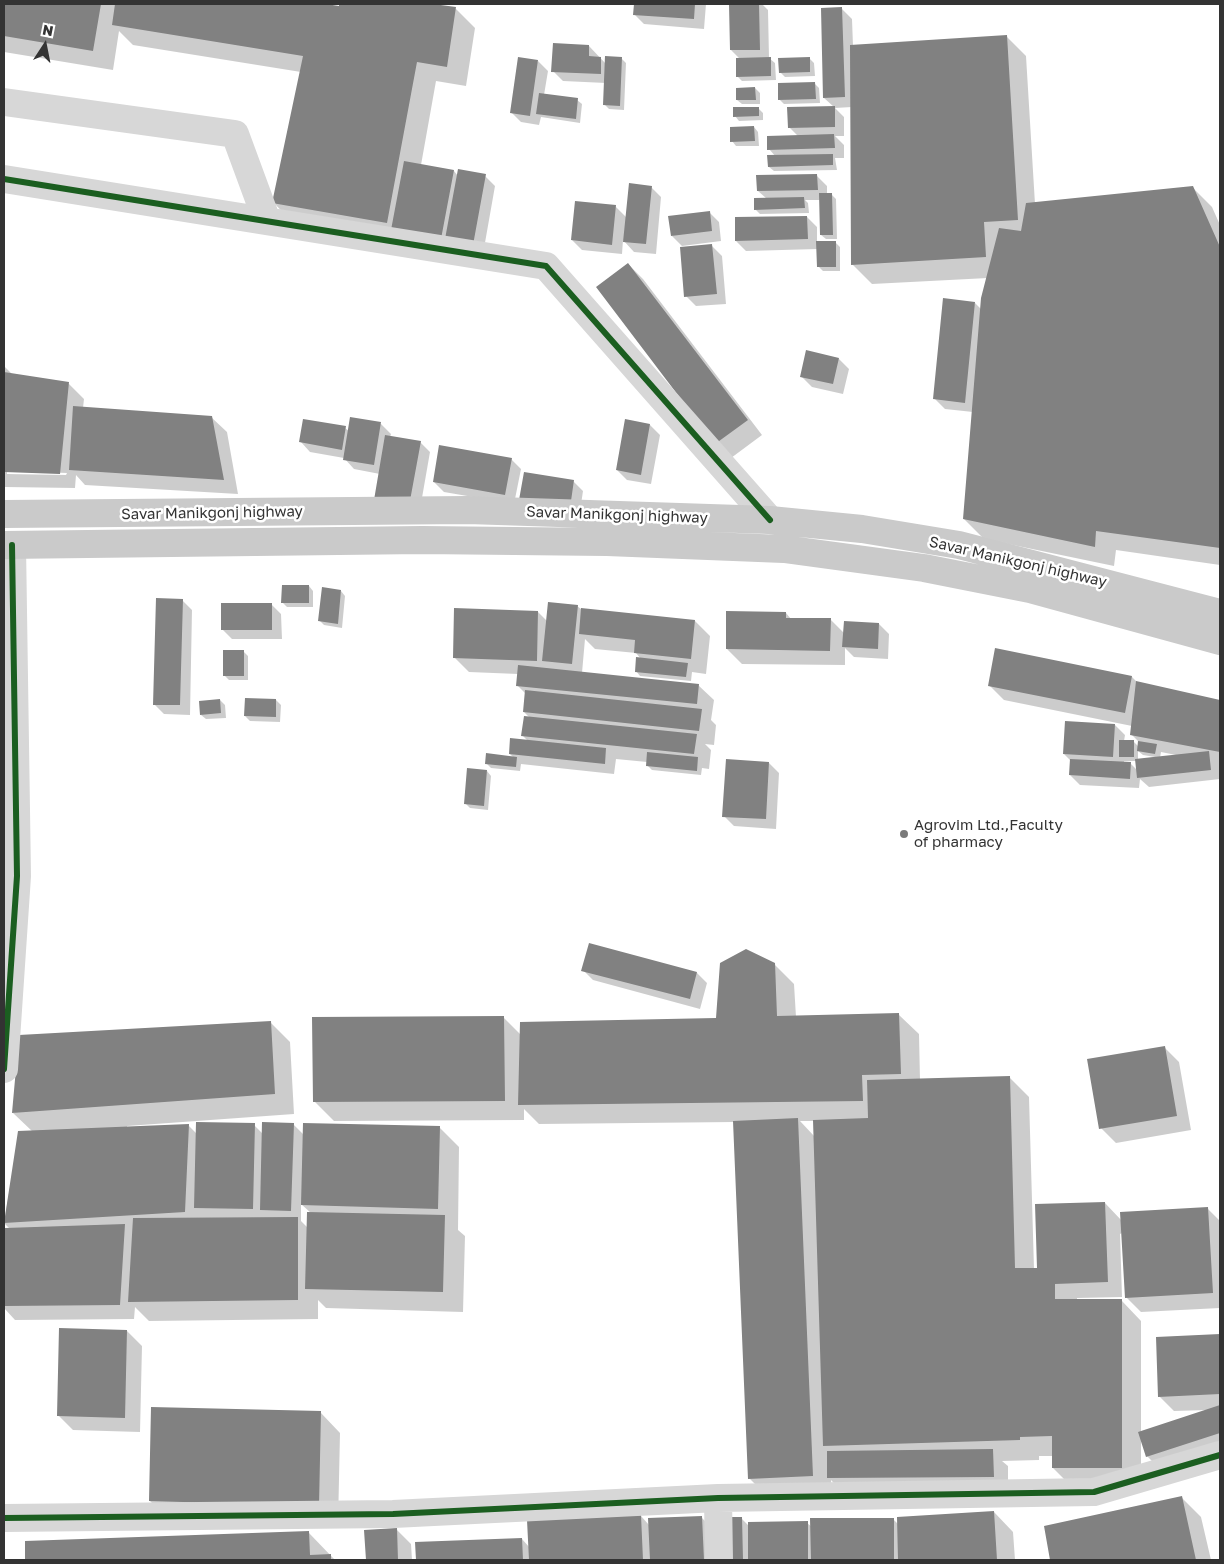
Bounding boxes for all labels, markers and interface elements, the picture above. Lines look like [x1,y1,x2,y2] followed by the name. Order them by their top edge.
[20,20,70,70] north arrow
[41,20,55,39] text: N
[121,502,303,524] street label: Savar Manikgonj highway
[526,503,708,527] street label: Savar Manikgonj highway
[927,533,1109,591] street label: Savar Manikgonj highway
[914,816,1063,851] place label: Agrovim Ltd.,Faculty of pharmacy
[898,828,910,840] marker: Agrovim Ltd.,Faculty of pharmacy

